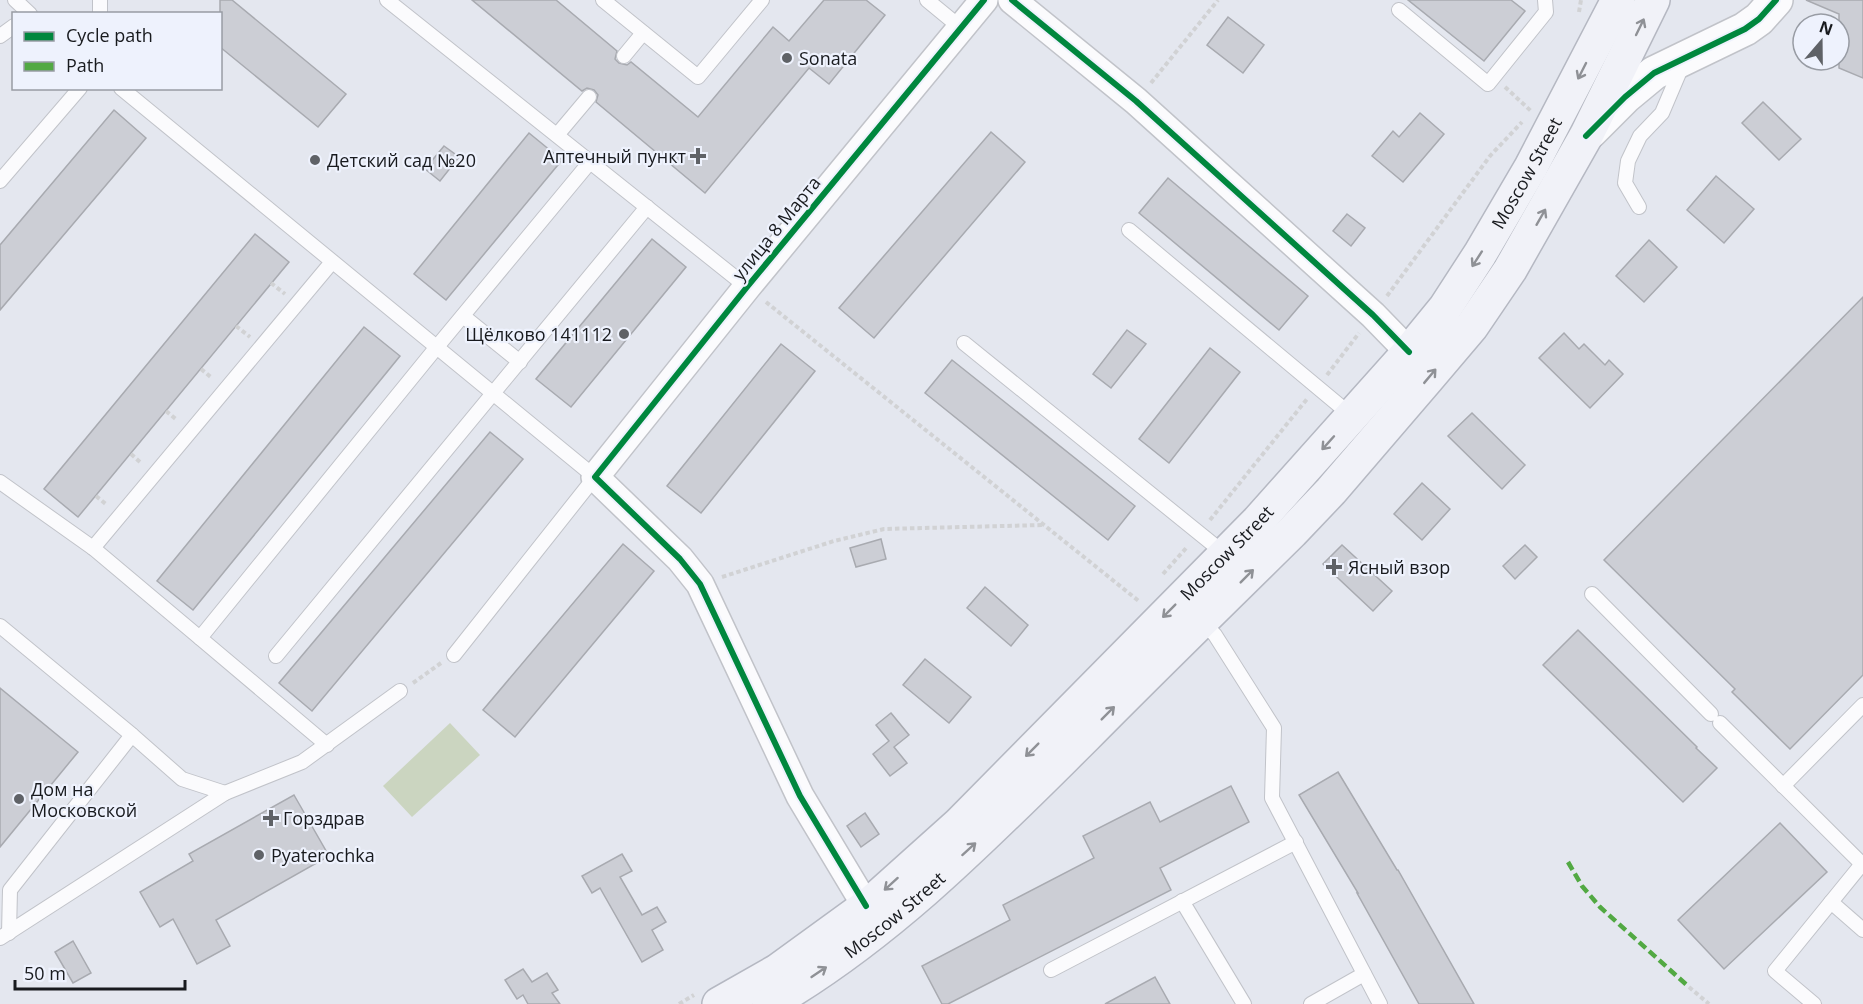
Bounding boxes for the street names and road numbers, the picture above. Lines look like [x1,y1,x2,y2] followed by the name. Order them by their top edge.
[1486,113,1567,233] street label: Moscow Street
[727,171,825,285] street label: улица 8 Марта
[1175,500,1278,605] street label: Moscow Street
[839,866,950,963] street label: Moscow Street

